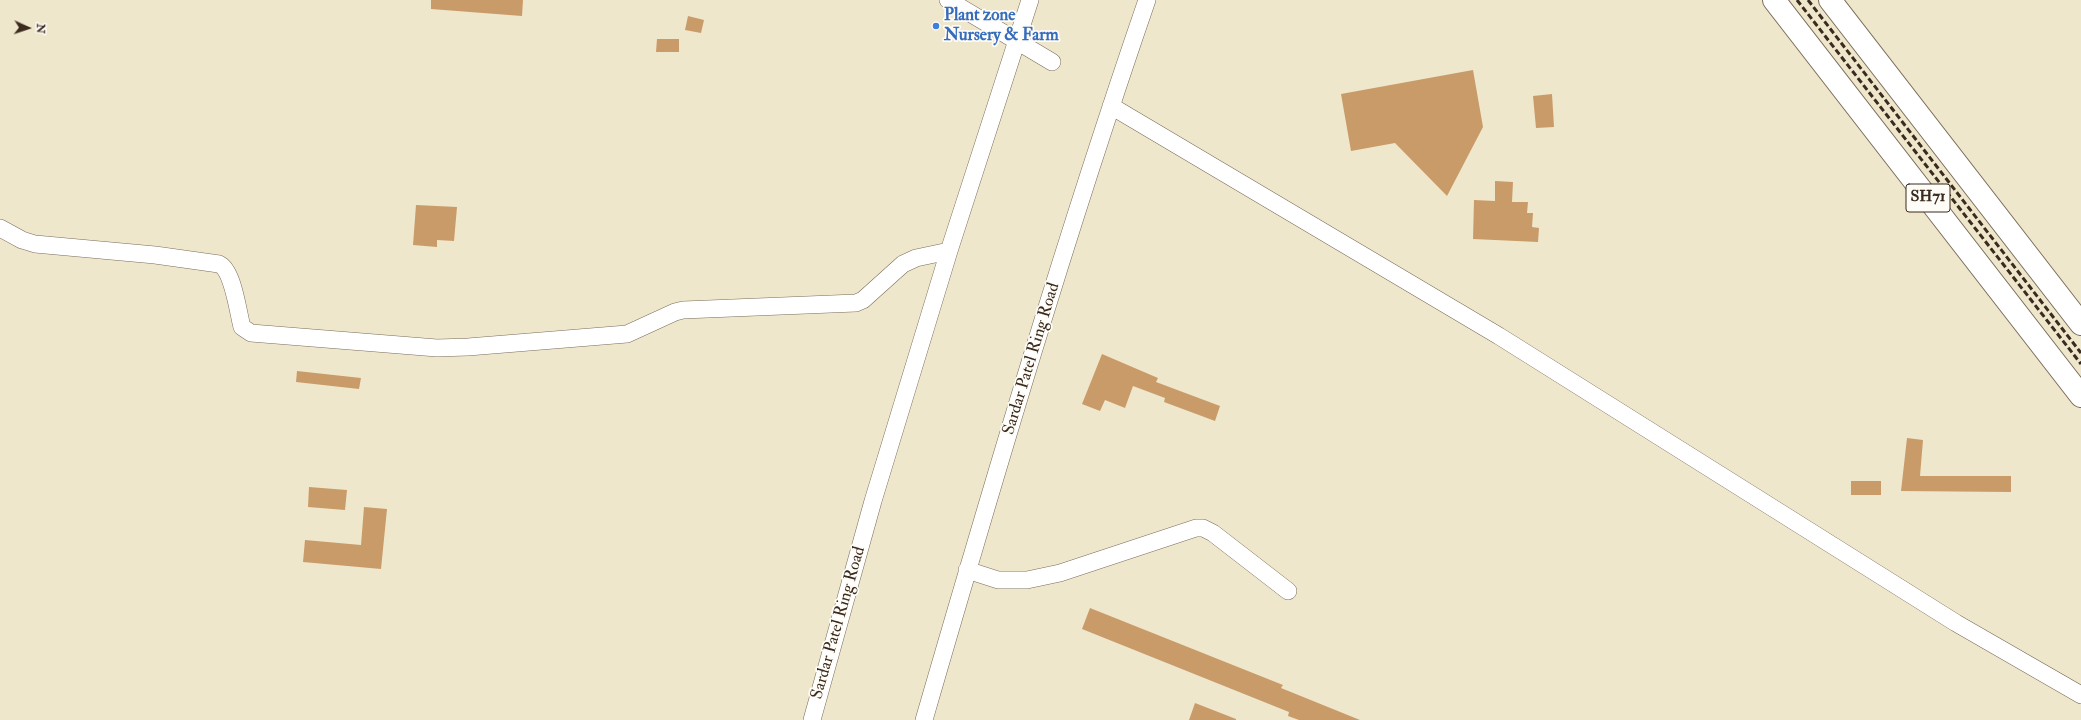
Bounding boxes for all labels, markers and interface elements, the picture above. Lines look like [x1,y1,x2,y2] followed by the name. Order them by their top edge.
[944,6,1059,46] place label: Plant zone Nursery & Farm
[8,8,48,48] north arrow
[931,21,941,31] marker: Plant zone Nursery & Farm
[34,23,47,34] text: N
[1906,184,1950,212] road number: SH71
[999,280,1065,438] street label: Sardar Patel Ring Road
[807,544,871,702] street label: Sardar Patel Ring Road

